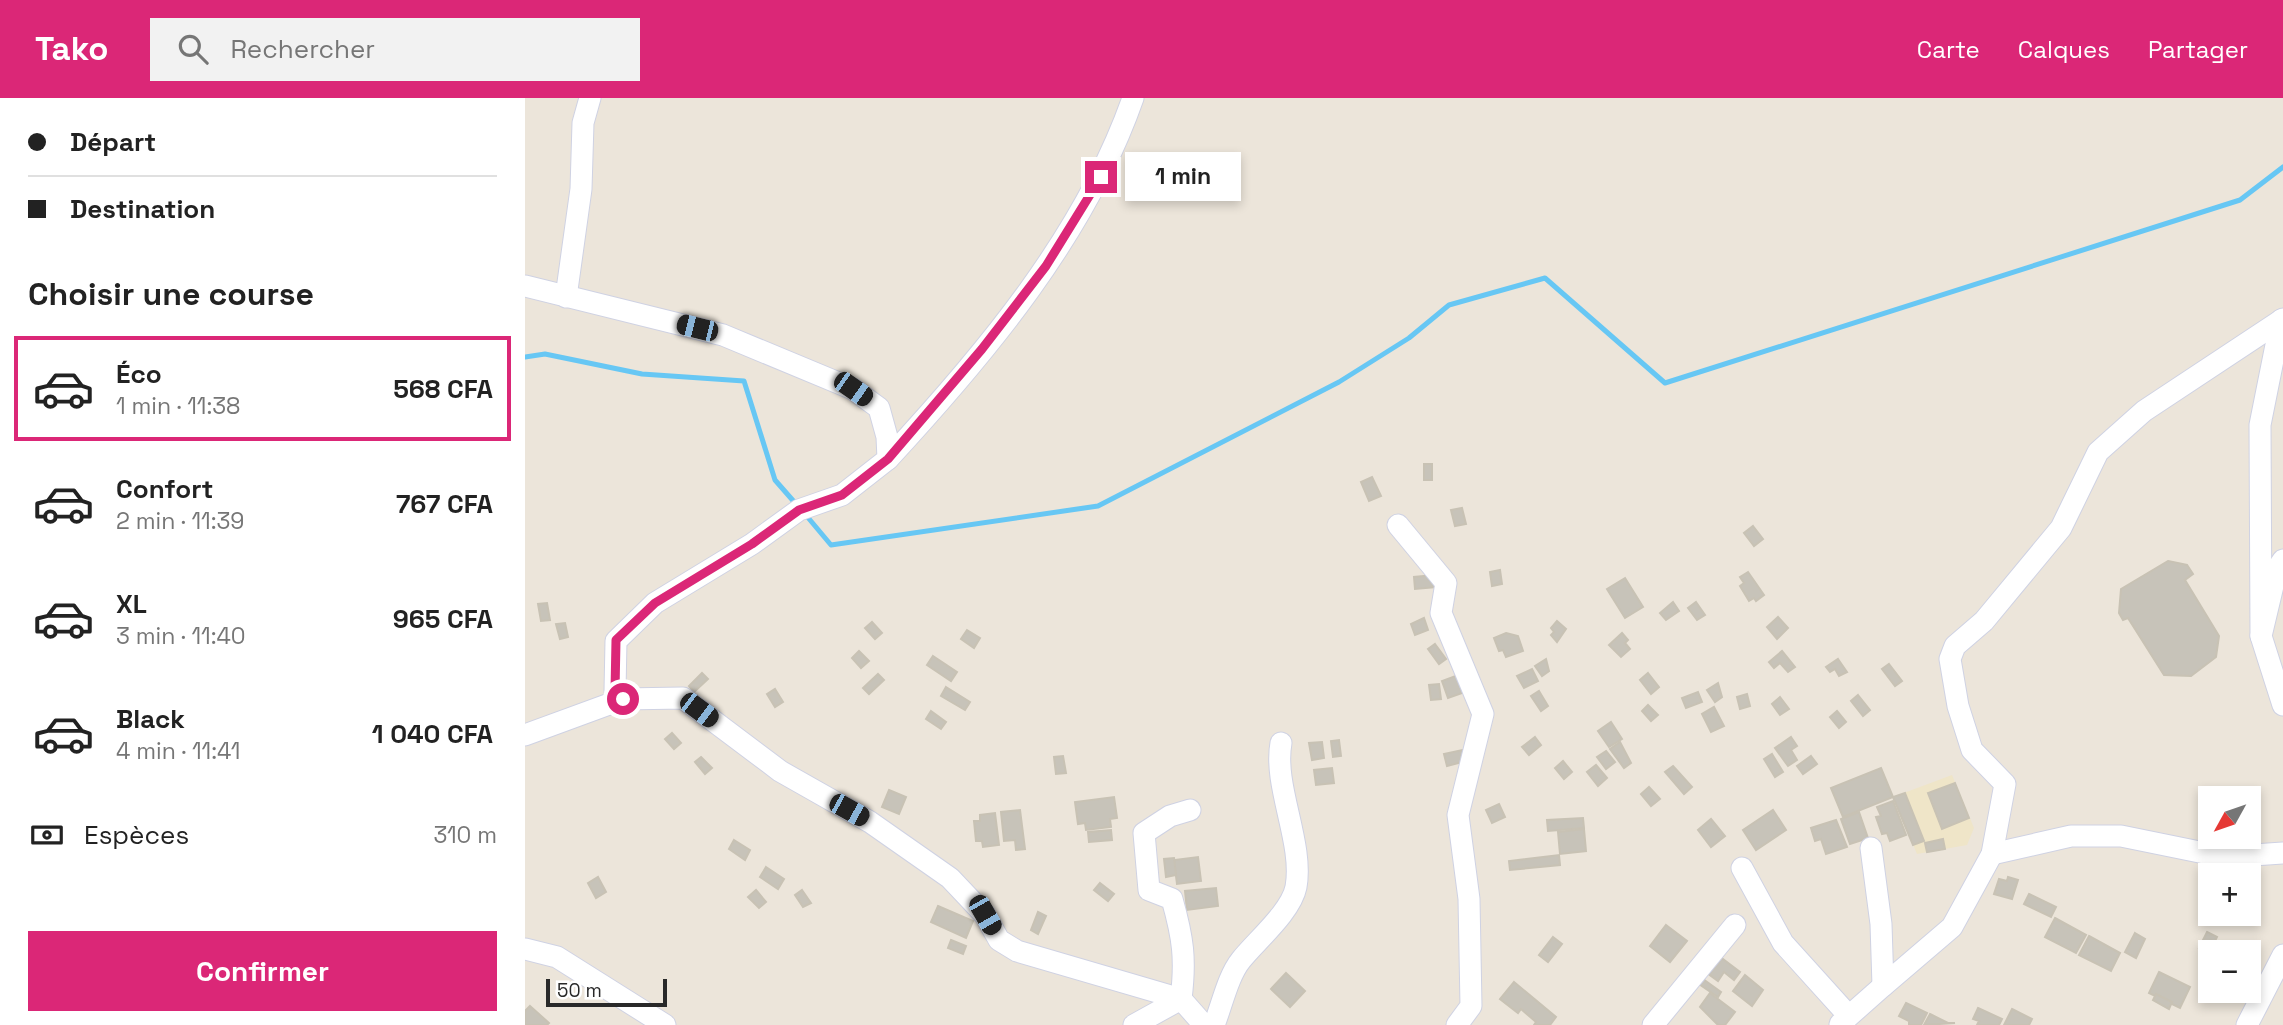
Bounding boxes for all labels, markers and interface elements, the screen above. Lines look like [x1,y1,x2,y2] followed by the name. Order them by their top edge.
[150,18,640,81] search box
[35,28,108,70] text: Tako
[174,30,212,68] icon: search
[230,32,375,66] text: Rechercher
[1917,34,1980,65] text: Carte
[2018,34,2110,65] text: Calques
[2148,34,2248,65] text: Partager
[70,125,156,159] text: Départ
[1125,153,1241,202] callout: 1 min
[1085,161,1117,193] route end
[1155,161,1211,191] text: 1 min
[70,192,215,226] text: Destination
[28,274,314,314] text: Choisir une course
[675,313,720,343] car
[32,357,95,420] icon: car
[116,357,162,391] text: Éco
[830,368,877,410] car
[393,372,493,406] text: 568 CFA
[116,391,240,421] text: 1 min · 11:38
[32,472,95,535] icon: car
[116,472,213,506] text: Confort
[396,487,493,521] text: 767 CFA
[116,506,244,536] text: 2 min · 11:39
[32,587,95,650] icon: car
[116,587,147,621] text: XL
[393,602,493,636] text: 965 CFA
[116,621,246,651] text: 3 min · 11:40
[607,683,639,715] route start
[676,689,723,731] car
[32,702,95,765] icon: car
[116,702,185,736] text: Black
[372,717,493,751] text: 1 040 CFA
[116,736,240,766] text: 4 min · 11:41
[2198,786,2261,849] north arrow
[2198,786,2261,1003] map controls
[826,791,873,829] car
[28,816,66,854] icon: cash
[84,818,189,852] text: Espèces
[433,820,497,850] text: 310 m
[2198,863,2261,926] button: +
[966,892,1005,938] car
[28,931,497,1011] button: Confirmer
[2198,940,2261,1003] button: −
[546,976,667,1008] scale bar
[557,978,602,1003] text: 50 m

